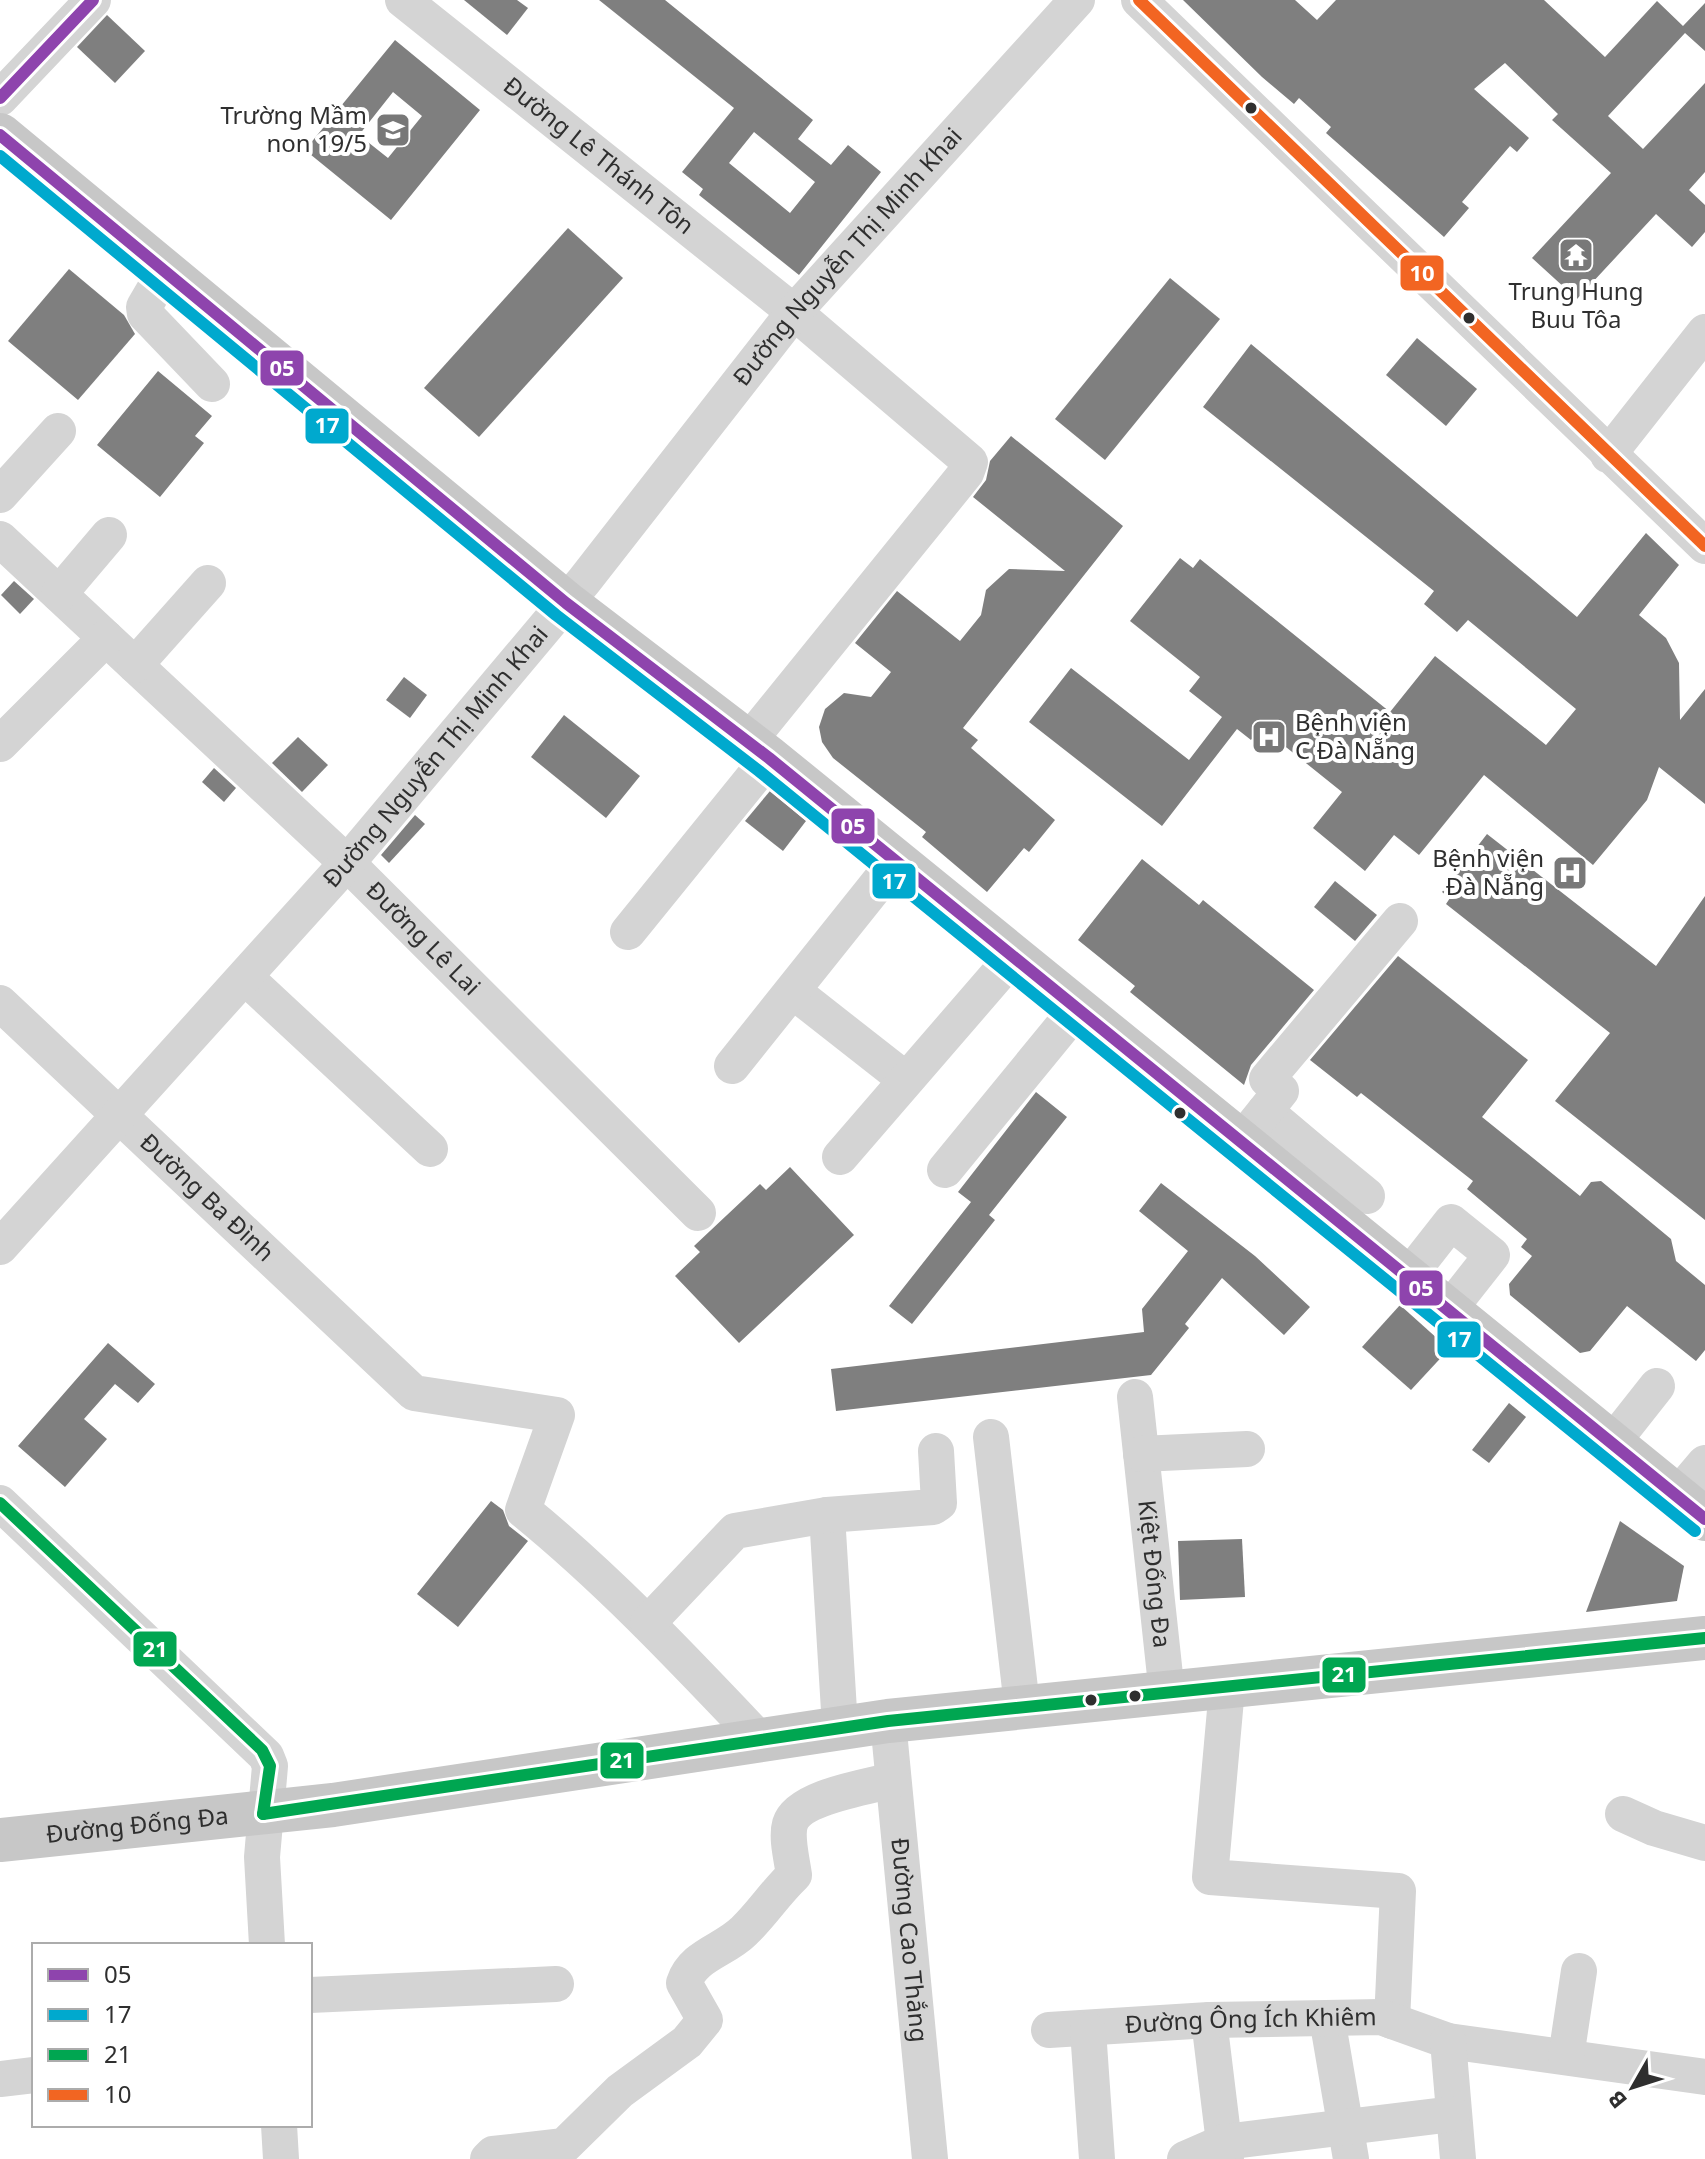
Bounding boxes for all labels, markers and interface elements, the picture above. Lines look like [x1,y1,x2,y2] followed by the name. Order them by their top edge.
[497,68,702,241] street label: Đường Lê Thánh Tôn
[220,98,367,159] place label: Trường Mầm non 19/5
[1243,100,1259,116] unlabelled marker
[374,111,412,149] school or university icon: Trường Mầm non 19/5
[725,120,969,392] street label: Đường Nguyễn Thị Minh Khai
[1557,236,1595,274] temple icon: Trung Hung Buu Tôa
[1399,254,1445,292] line badge: 10
[1409,257,1435,287] text: 10
[1509,274,1643,335] place label: Trung Hung Buu Tôa
[1461,310,1477,326] unlabelled marker
[259,349,305,387] line badge: 05
[269,352,295,382] text: 05
[304,407,350,445] line badge: 17
[314,409,340,439] text: 17
[315,618,555,894] street label: Đường Nguyễn Thị Minh Khai
[1295,705,1415,766] place label: Bệnh viện C Đà Nẵng
[1250,718,1288,756] hospital icon: Bệnh viện C Đà Nẵng
[830,807,876,845] line badge: 05
[840,810,866,840] text: 05
[1432,841,1544,902] place label: Bệnh viện Đà Nẵng
[1551,854,1589,892] hospital icon: Bệnh viện Đà Nẵng
[871,862,917,900] line badge: 17
[881,865,907,895] text: 17
[360,873,488,1002] street label: Đường Lê Lai
[1172,1105,1188,1121] unlabelled marker
[133,1125,282,1268] street label: Đường Ba Đình
[1398,1269,1444,1307] line badge: 05
[1408,1272,1434,1302] text: 05
[1436,1320,1482,1359] line badge: 17
[1446,1323,1472,1353] text: 17
[1131,1498,1180,1649] street label: Kiệt Đống Đa
[132,1630,178,1668] line badge: 21
[142,1633,168,1663] text: 21
[1321,1656,1367,1694] line badge: 21
[1331,1658,1357,1688] text: 21
[1127,1688,1143,1704] unlabelled marker
[1083,1692,1099,1708] unlabelled marker
[599,1741,645,1780] line badge: 21
[609,1744,635,1774] text: 21
[44,1798,230,1850] street label: Đường Đống Đa
[884,1836,937,2043] street label: Đường Cao Thắng
[32,1943,312,2127] legend
[104,1957,131,1990] text: 05
[104,1997,131,2030] text: 17
[1124,1999,1377,2040] street label: Đường Ông Ích Khiêm
[104,2037,131,2070] text: 21
[1593,2047,1673,2127] north arrow
[104,2077,131,2110] text: 10
[1600,2085,1633,2115] text: B

